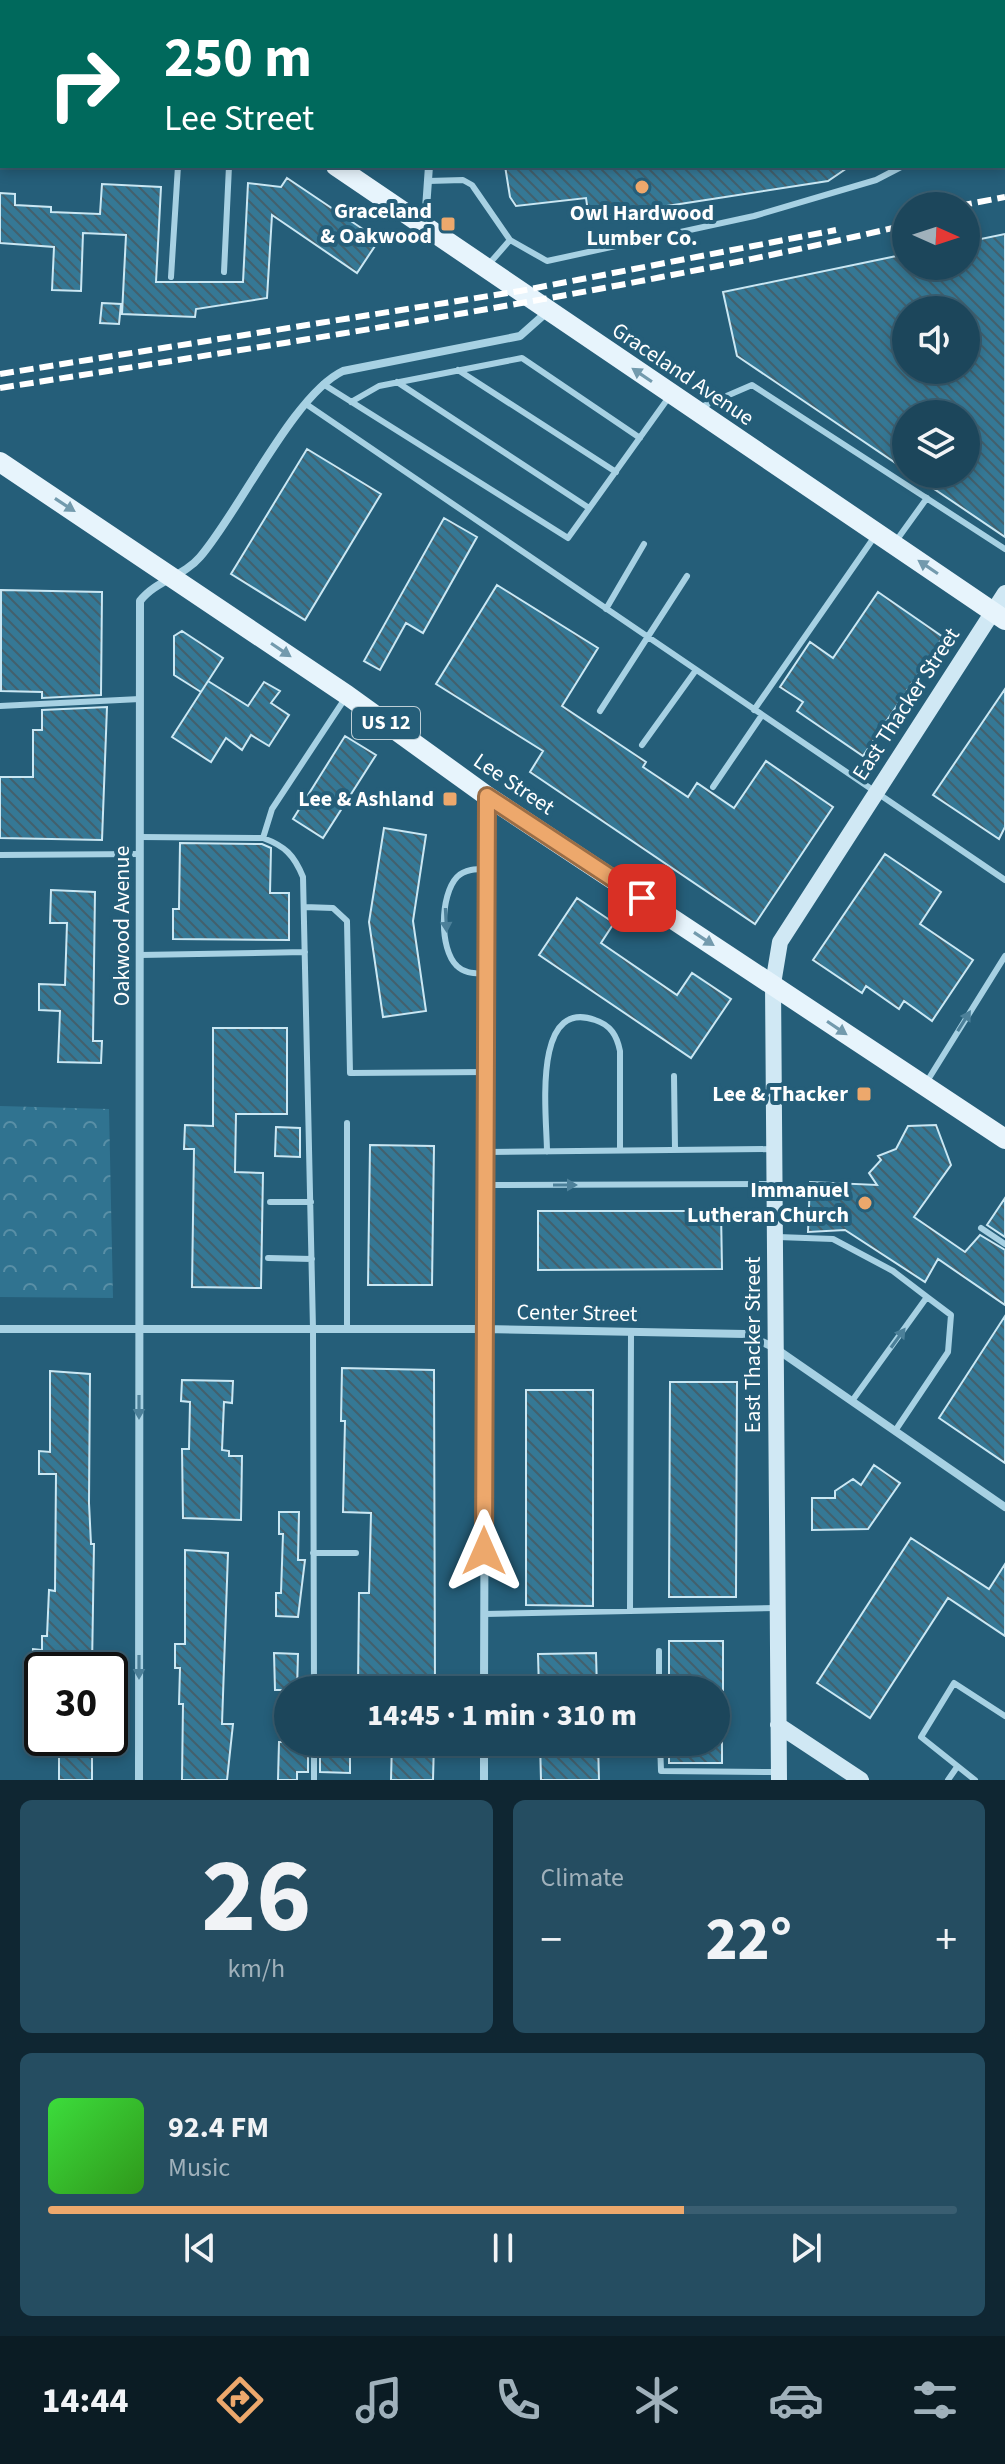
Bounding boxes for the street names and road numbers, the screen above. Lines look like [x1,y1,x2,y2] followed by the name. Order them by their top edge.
[605,314,761,434] street label: Graceland Avenue
[844,621,968,787] street label: East Thacker Street
[352,707,420,739] road number: US 12
[467,745,561,823] street label: Lee Street
[106,846,138,1006] street label: Oakwood Avenue
[737,1256,769,1433] street label: East Thacker Street
[516,1296,638,1330] street label: Center Street

